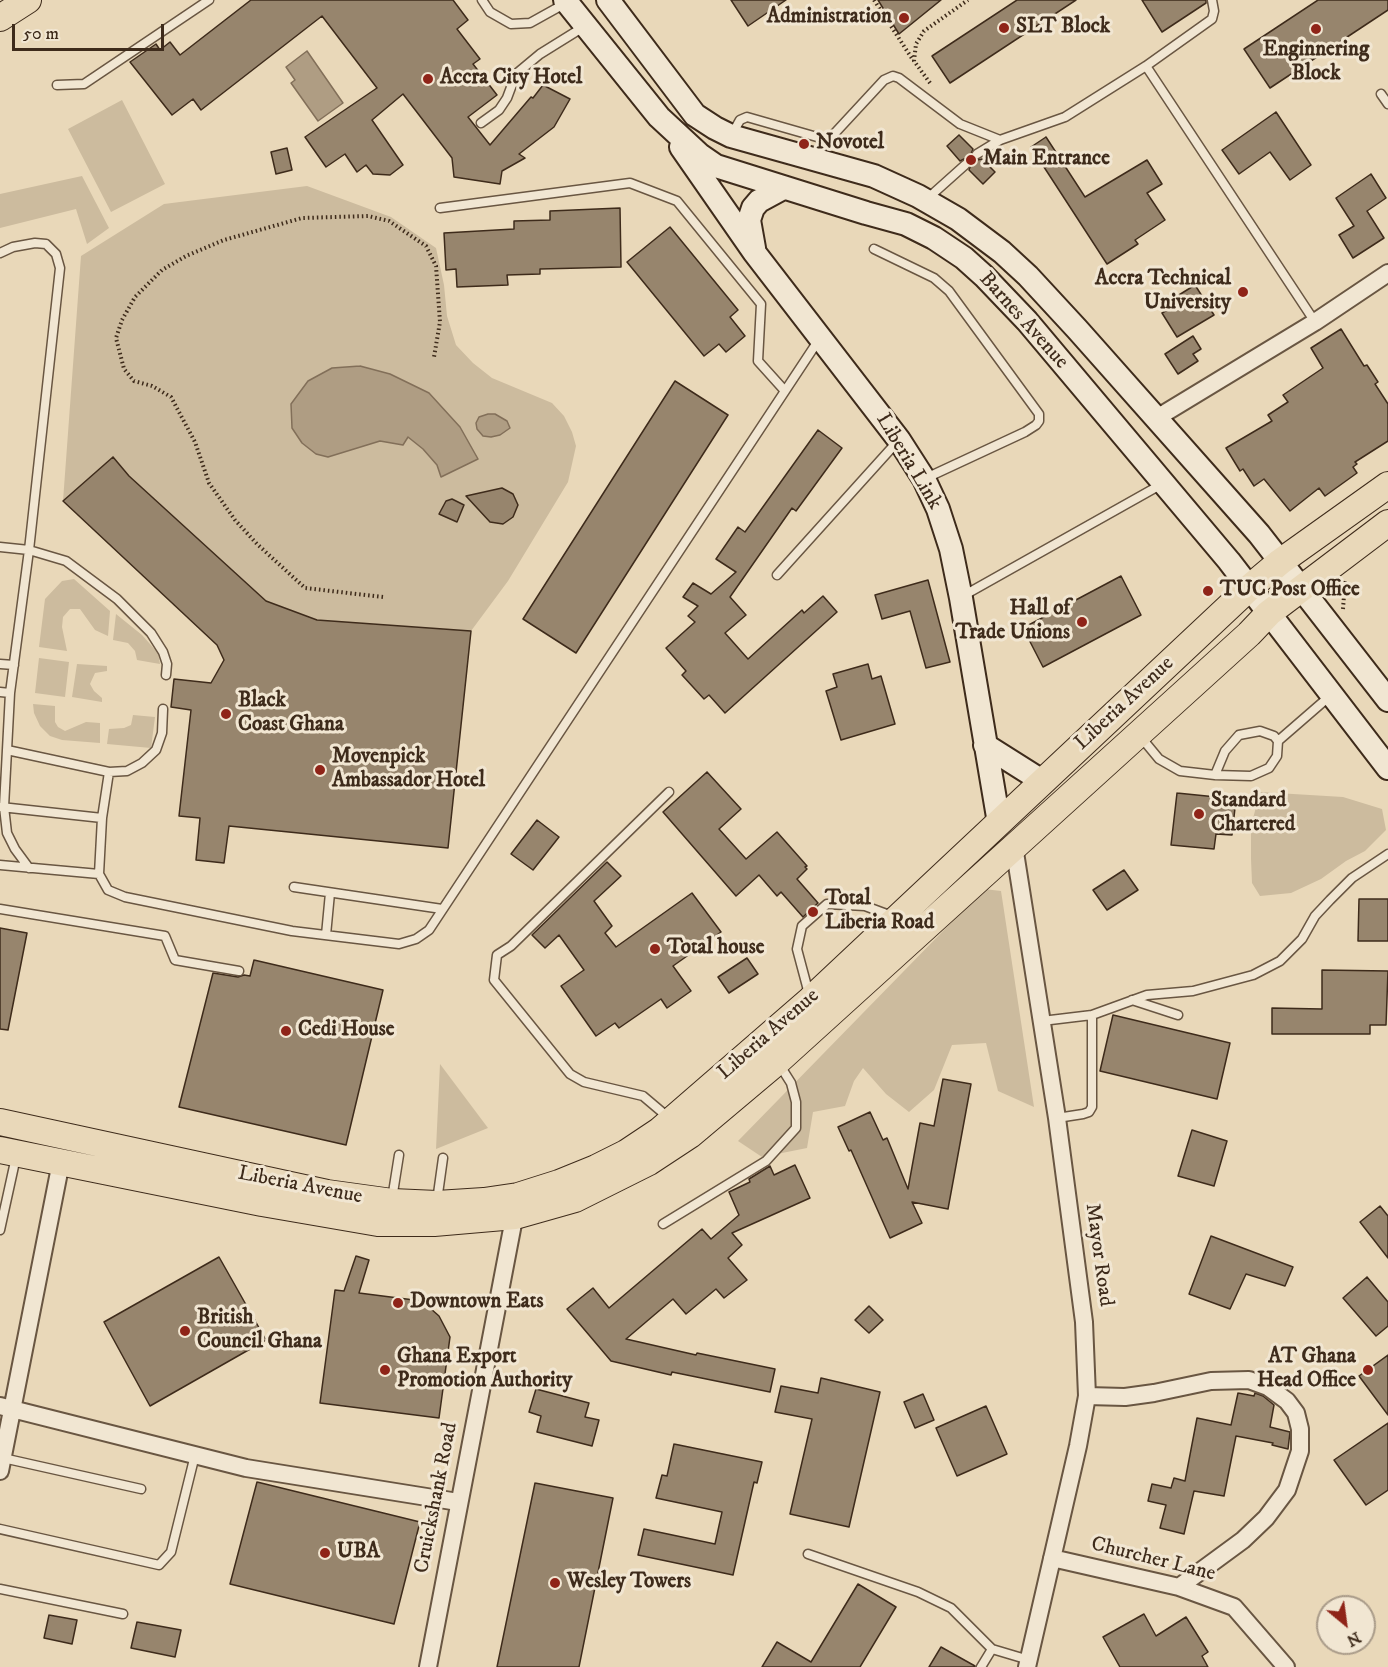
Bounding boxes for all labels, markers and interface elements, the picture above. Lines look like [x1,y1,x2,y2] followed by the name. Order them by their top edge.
[767,5,892,31] place label: Administration
[897,11,911,25] marker: Administration
[15,12,166,50] scale bar
[1016,15,1110,41] place label: SLT Block
[997,21,1011,35] marker: SLT Block
[1309,22,1323,36] marker: Enginnering Block
[23,23,59,45] text: 50 m
[1263,38,1369,88] place label: Enginnering Block
[440,66,582,92] place label: Accra City Hotel
[421,72,435,86] marker: Accra City Hotel
[816,131,884,157] place label: Novotel
[797,137,811,151] marker: Novotel
[983,147,1110,173] place label: Main Entrance
[964,153,978,167] marker: Main Entrance
[973,267,1073,375] street label: Barnes Avenue
[1095,267,1231,317] place label: Accra Technical University
[1236,285,1250,299] marker: Accra Technical University
[869,409,947,515] street label: Liberia Link
[1220,578,1360,604] place label: TUC Post Office
[1201,584,1215,598] marker: TUC Post Office
[955,597,1070,647] place label: Hall of Trade Unions
[1075,615,1089,629] marker: Hall of Trade Unions
[1070,652,1180,756] street label: Liberia Avenue
[238,689,344,739] place label: Black Coast Ghana
[219,707,233,721] marker: Black Coast Ghana
[332,745,485,795] place label: Movenpick Ambassador Hotel
[313,763,327,777] marker: Movenpick Ambassador Hotel
[1211,789,1295,839] place label: Standard Chartered
[1192,807,1206,821] marker: Standard Chartered
[825,887,934,937] place label: Total Liberia Road
[806,905,820,919] marker: Total Liberia Road
[667,936,764,962] place label: Total house
[648,942,662,956] marker: Total house
[713,984,825,1086] street label: Liberia Avenue
[298,1018,394,1044] place label: Cedi House
[279,1024,293,1038] marker: Cedi House
[236,1162,364,1210] street label: Liberia Avenue
[1078,1202,1118,1308] street label: Mayor Road
[410,1290,543,1316] place label: Downtown Eats
[391,1296,405,1310] marker: Downtown Eats
[197,1306,322,1356] place label: British Council Ghana
[178,1324,192,1338] marker: British Council Ghana
[397,1345,572,1395] place label: Ghana Export Promotion Authority
[1257,1345,1356,1395] place label: AT Ghana Head Office
[378,1363,392,1377] marker: Ghana Export Promotion Authority
[1361,1363,1375,1377] marker: AT Ghana Head Office
[410,1421,464,1575] street label: Cruickshank Road
[1088,1532,1218,1588] street label: Churcher Lane
[337,1540,380,1566] place label: UBA
[318,1546,332,1560] marker: UBA
[567,1570,691,1596] place label: Wesley Towers
[548,1576,562,1590] marker: Wesley Towers
[1316,1595,1376,1655] north arrow
[1343,1627,1364,1651] text: N

